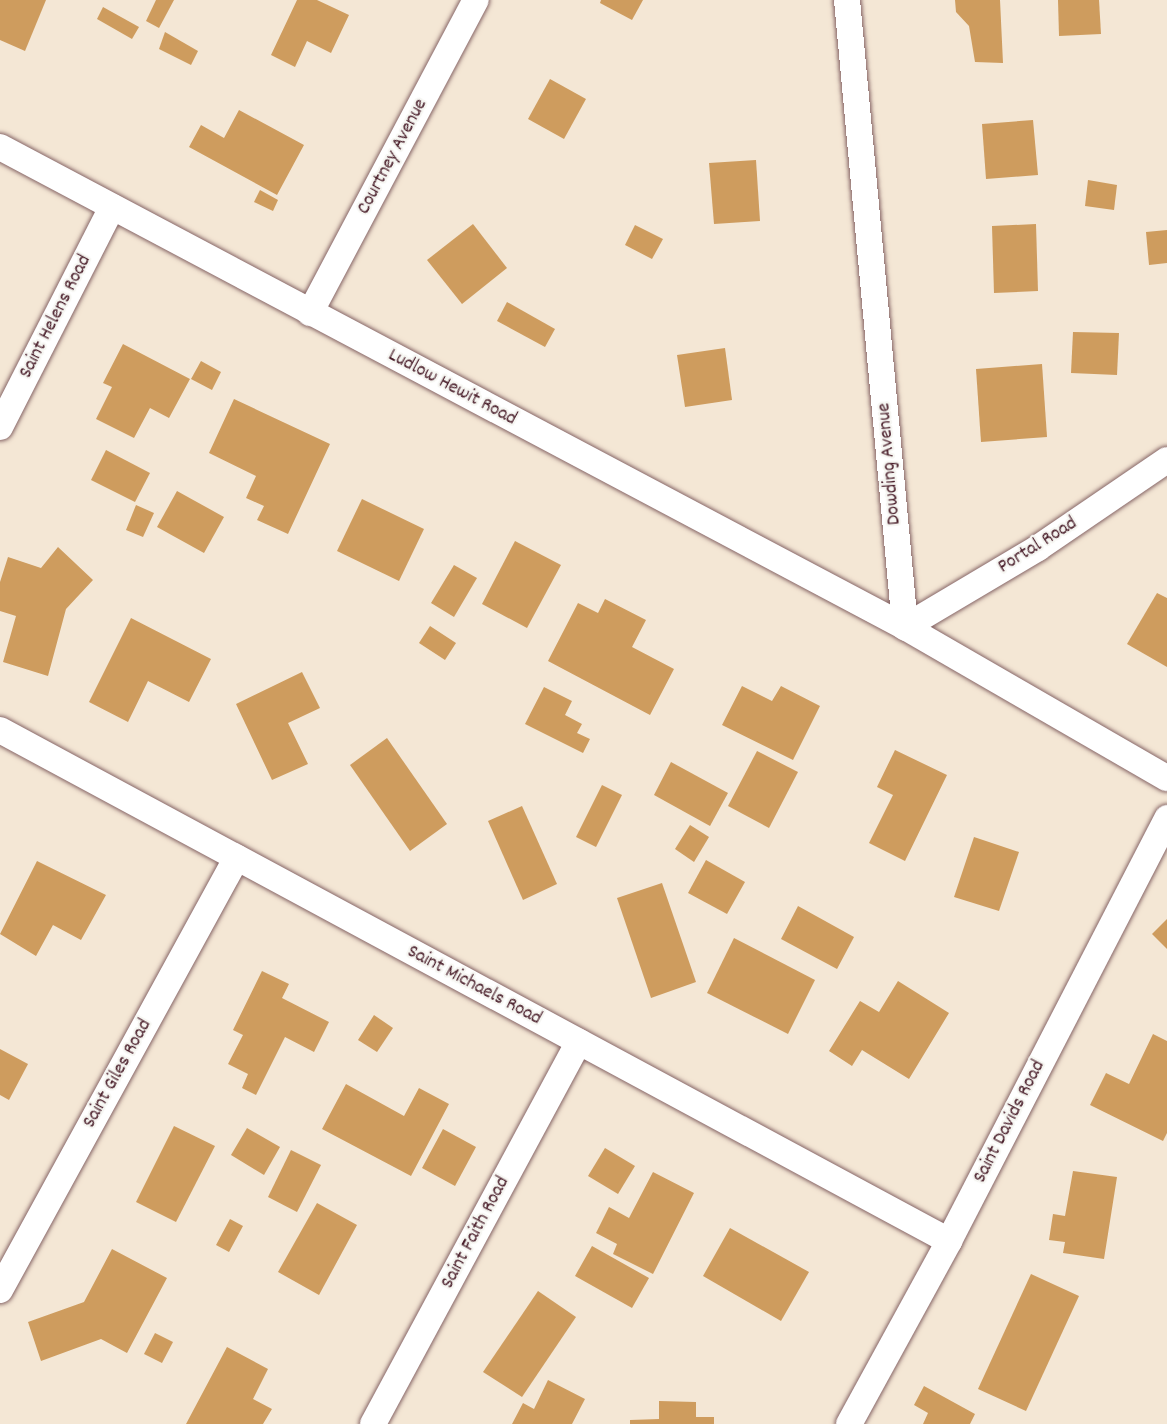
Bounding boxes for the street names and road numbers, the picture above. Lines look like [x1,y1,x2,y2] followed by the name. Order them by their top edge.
[352,95,434,219] street label: Courtney Avenue
[15,251,97,383] street label: Saint Helens Road
[384,344,520,432] street label: Ludlow Hewit Road
[873,402,907,526] street label: Dowding Avenue
[994,512,1082,580] street label: Portal Road
[403,940,545,1032] street label: Saint Michaels Road
[78,1015,158,1133] street label: Saint Giles Road
[969,1057,1051,1187] street label: Saint Davids Road
[436,1173,516,1293] street label: Saint Faith Road

